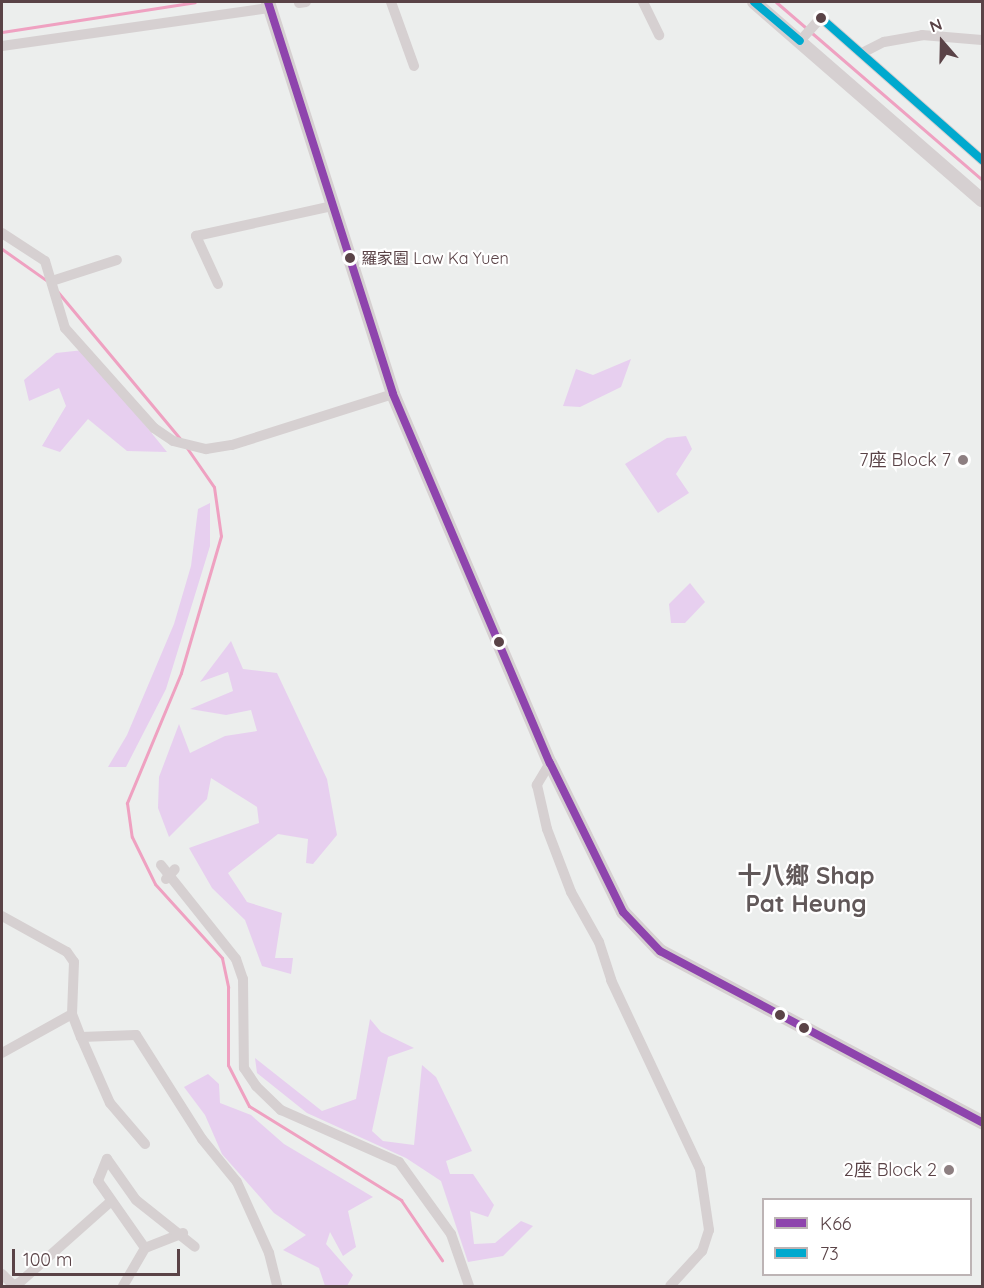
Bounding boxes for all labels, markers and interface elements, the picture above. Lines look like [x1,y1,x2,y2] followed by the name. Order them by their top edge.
[815,12,827,24] unlabelled marker
[912,12,972,72] north arrow
[927,14,945,36] text: N
[361,248,509,268] place label: 羅家園 Law Ka Yuen
[344,252,356,264] marker: 羅家園 Law Ka Yuen
[859,449,951,471] place label: 7座 Block 7
[956,453,970,467] marker: 7座 Block 7
[493,636,505,648] unlabelled marker
[737,862,875,918] district label: 十八鄉 Shap Pat Heung
[774,1009,786,1021] unlabelled marker
[798,1022,810,1034] unlabelled marker
[844,1159,937,1181] place label: 2座 Block 2
[942,1163,956,1177] marker: 2座 Block 2
[762,1198,972,1276] legend
[820,1212,852,1235] text: K66
[15,1237,183,1275] scale bar
[820,1242,839,1265] text: 73
[23,1248,72,1271] text: 100 m

